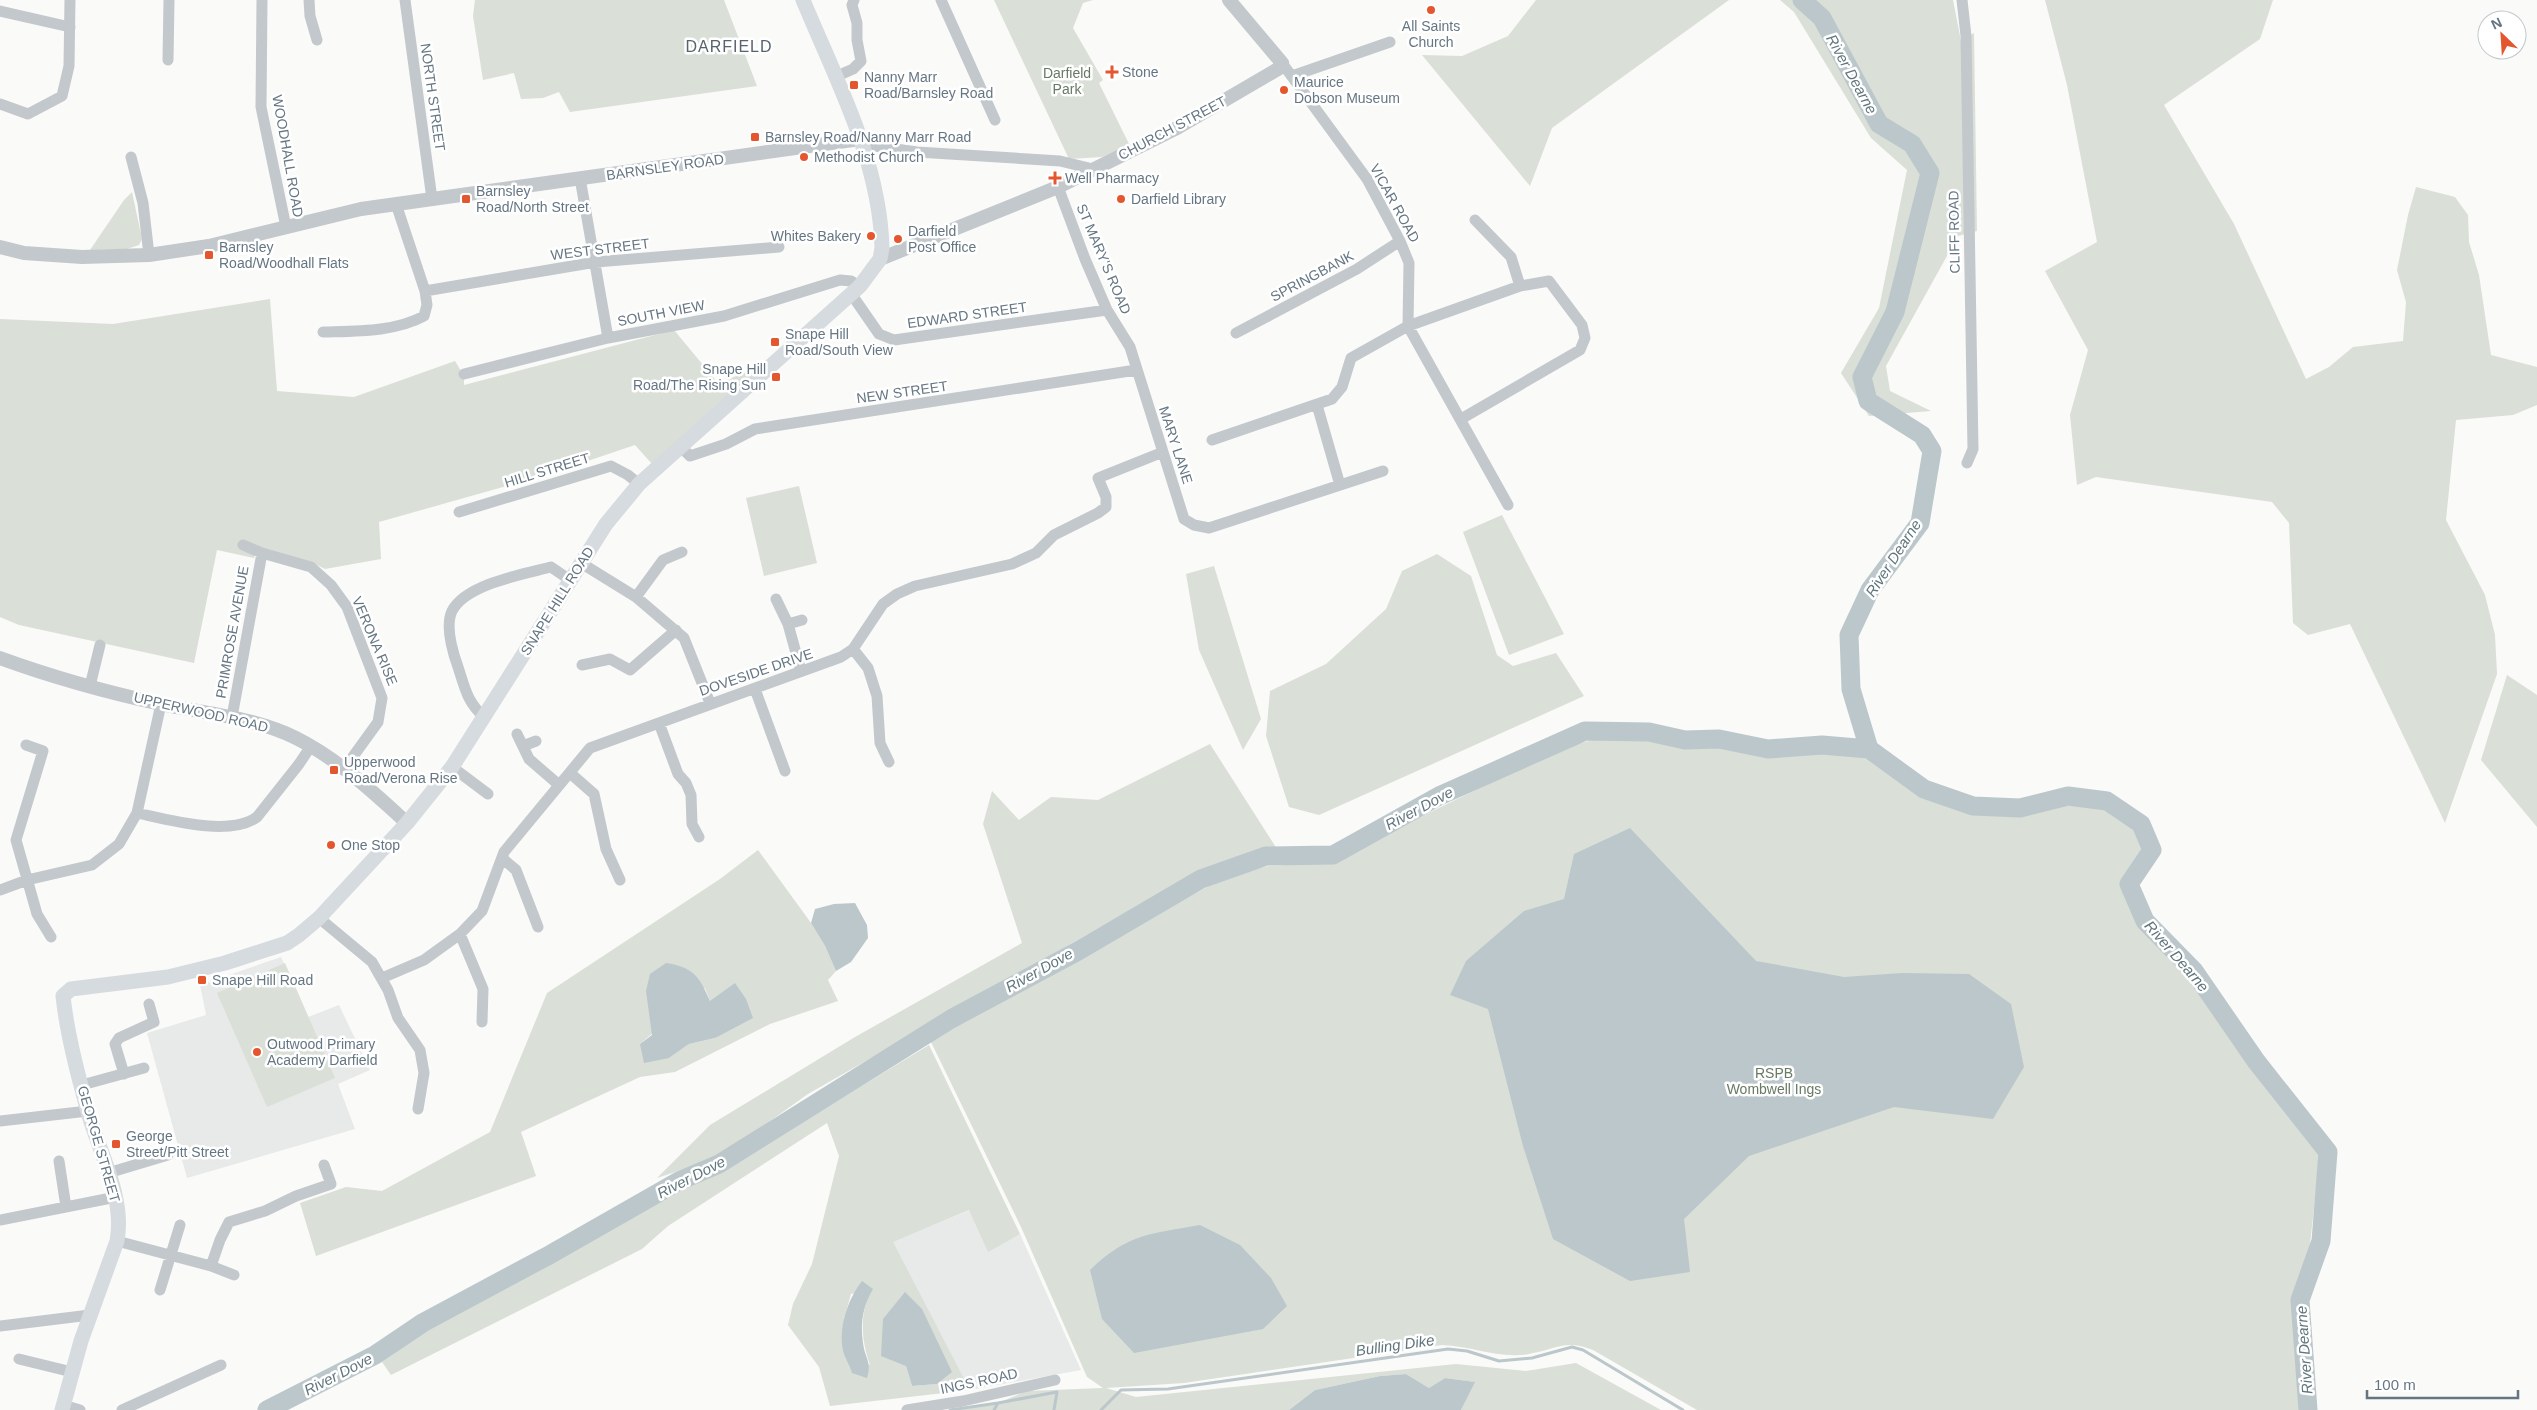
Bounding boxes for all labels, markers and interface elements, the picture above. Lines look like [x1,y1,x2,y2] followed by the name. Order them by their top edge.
[1425,4,1437,16] marker: All Saints Church
[2477,10,2527,60] north arrow
[2489,14,2504,33] text: N
[1402,18,1460,50] place label: All Saints Church
[1823,31,1881,117] water label: River Dearne
[685,38,773,55] district label: DARFIELD
[418,42,449,152] street label: NORTH STREET
[1122,64,1159,80] place label: Stone
[1043,65,1091,97] park label: Darfield Park
[1106,66,1118,78] marker: Stone
[864,69,993,101] place label: Nanny Marr Road/Barnsley Road
[1294,74,1400,106] place label: Maurice Dobson Museum
[848,79,860,91] marker: Nanny Marr Road/Barnsley Road
[1278,84,1290,96] marker: Maurice Dobson Museum
[1115,93,1229,163] street label: CHURCH STREET
[269,94,307,218] street label: WOODHALL ROAD
[765,129,971,145] place label: Barnsley Road/Nanny Marr Road
[749,131,761,143] marker: Barnsley Road/Nanny Marr Road
[814,149,924,165] place label: Methodist Church
[605,151,725,183] street label: BARNSLEY ROAD
[798,151,810,163] marker: Methodist Church
[1367,161,1423,245] street label: VICAR ROAD
[1065,170,1159,186] place label: Well Pharmacy
[1049,172,1061,184] marker: Well Pharmacy
[476,183,589,215] place label: Barnsley Road/North Street
[1945,190,1963,274] street label: CLIFF ROAD
[1131,191,1226,207] place label: Darfield Library
[460,193,472,205] marker: Barnsley Road/North Street
[1115,193,1127,205] marker: Darfield Library
[1074,202,1134,316] street label: ST MARY'S ROAD
[908,223,976,255] place label: Darfield Post Office
[771,228,861,244] place label: Whites Bakery
[865,230,877,242] marker: Whites Bakery
[892,233,904,245] marker: Darfield Post Office
[550,235,651,263] street label: WEST STREET
[219,239,349,271] place label: Barnsley Road/Woodhall Flats
[1268,247,1357,305] street label: SPRINGBANK
[203,249,215,261] marker: Barnsley Road/Woodhall Flats
[616,297,707,329] street label: SOUTH VIEW
[906,299,1028,331] street label: EDWARD STREET
[785,326,894,358] place label: Snape Hill Road/South View
[769,336,781,348] marker: Snape Hill Road/South View
[633,361,766,393] place label: Snape Hill Road/The Rising Sun
[770,371,782,383] marker: Snape Hill Road/The Rising Sun
[855,378,949,406] street label: NEW STREET
[1156,404,1196,486] street label: MARY LANE
[503,449,592,491] street label: HILL STREET
[1862,516,1924,600] water label: River Dearne
[517,544,597,658] street label: SNAPE HILL ROAD
[212,564,252,700] street label: PRIMROSE AVENUE
[349,594,401,688] street label: VERONA RISE
[697,645,815,699] street label: DOVESIDE DRIVE
[132,689,270,735] street label: UPPERWOOD ROAD
[344,754,458,786] place label: Upperwood Road/Verona Rise
[328,764,340,776] marker: Upperwood Road/Verona Rise
[1382,783,1456,833] water label: River Dove
[341,837,400,853] place label: One Stop
[325,839,337,851] marker: One Stop
[2142,917,2212,995] water label: River Dearne
[1002,945,1076,995] water label: River Dove
[212,972,313,988] place label: Snape Hill Road
[196,974,208,986] marker: Snape Hill Road
[267,1036,378,1068] place label: Outwood Primary Academy Darfield
[251,1046,263,1058] marker: Outwood Primary Academy Darfield
[1727,1065,1821,1097] park label: RSPB Wombwell Ings
[75,1084,123,1205] street label: GEORGE STREET
[126,1128,229,1160] place label: George Street/Pitt Street
[110,1138,122,1150] marker: George Street/Pitt Street
[654,1153,728,1201] water label: River Dove
[2292,1305,2316,1395] water label: River Dearne
[1355,1331,1435,1359] water label: Bulling Dike
[301,1350,375,1398] water label: River Dove
[939,1365,1019,1397] street label: INGS ROAD
[2367,1368,2518,1400] scale bar
[2374,1376,2416,1393] text: 100 m

